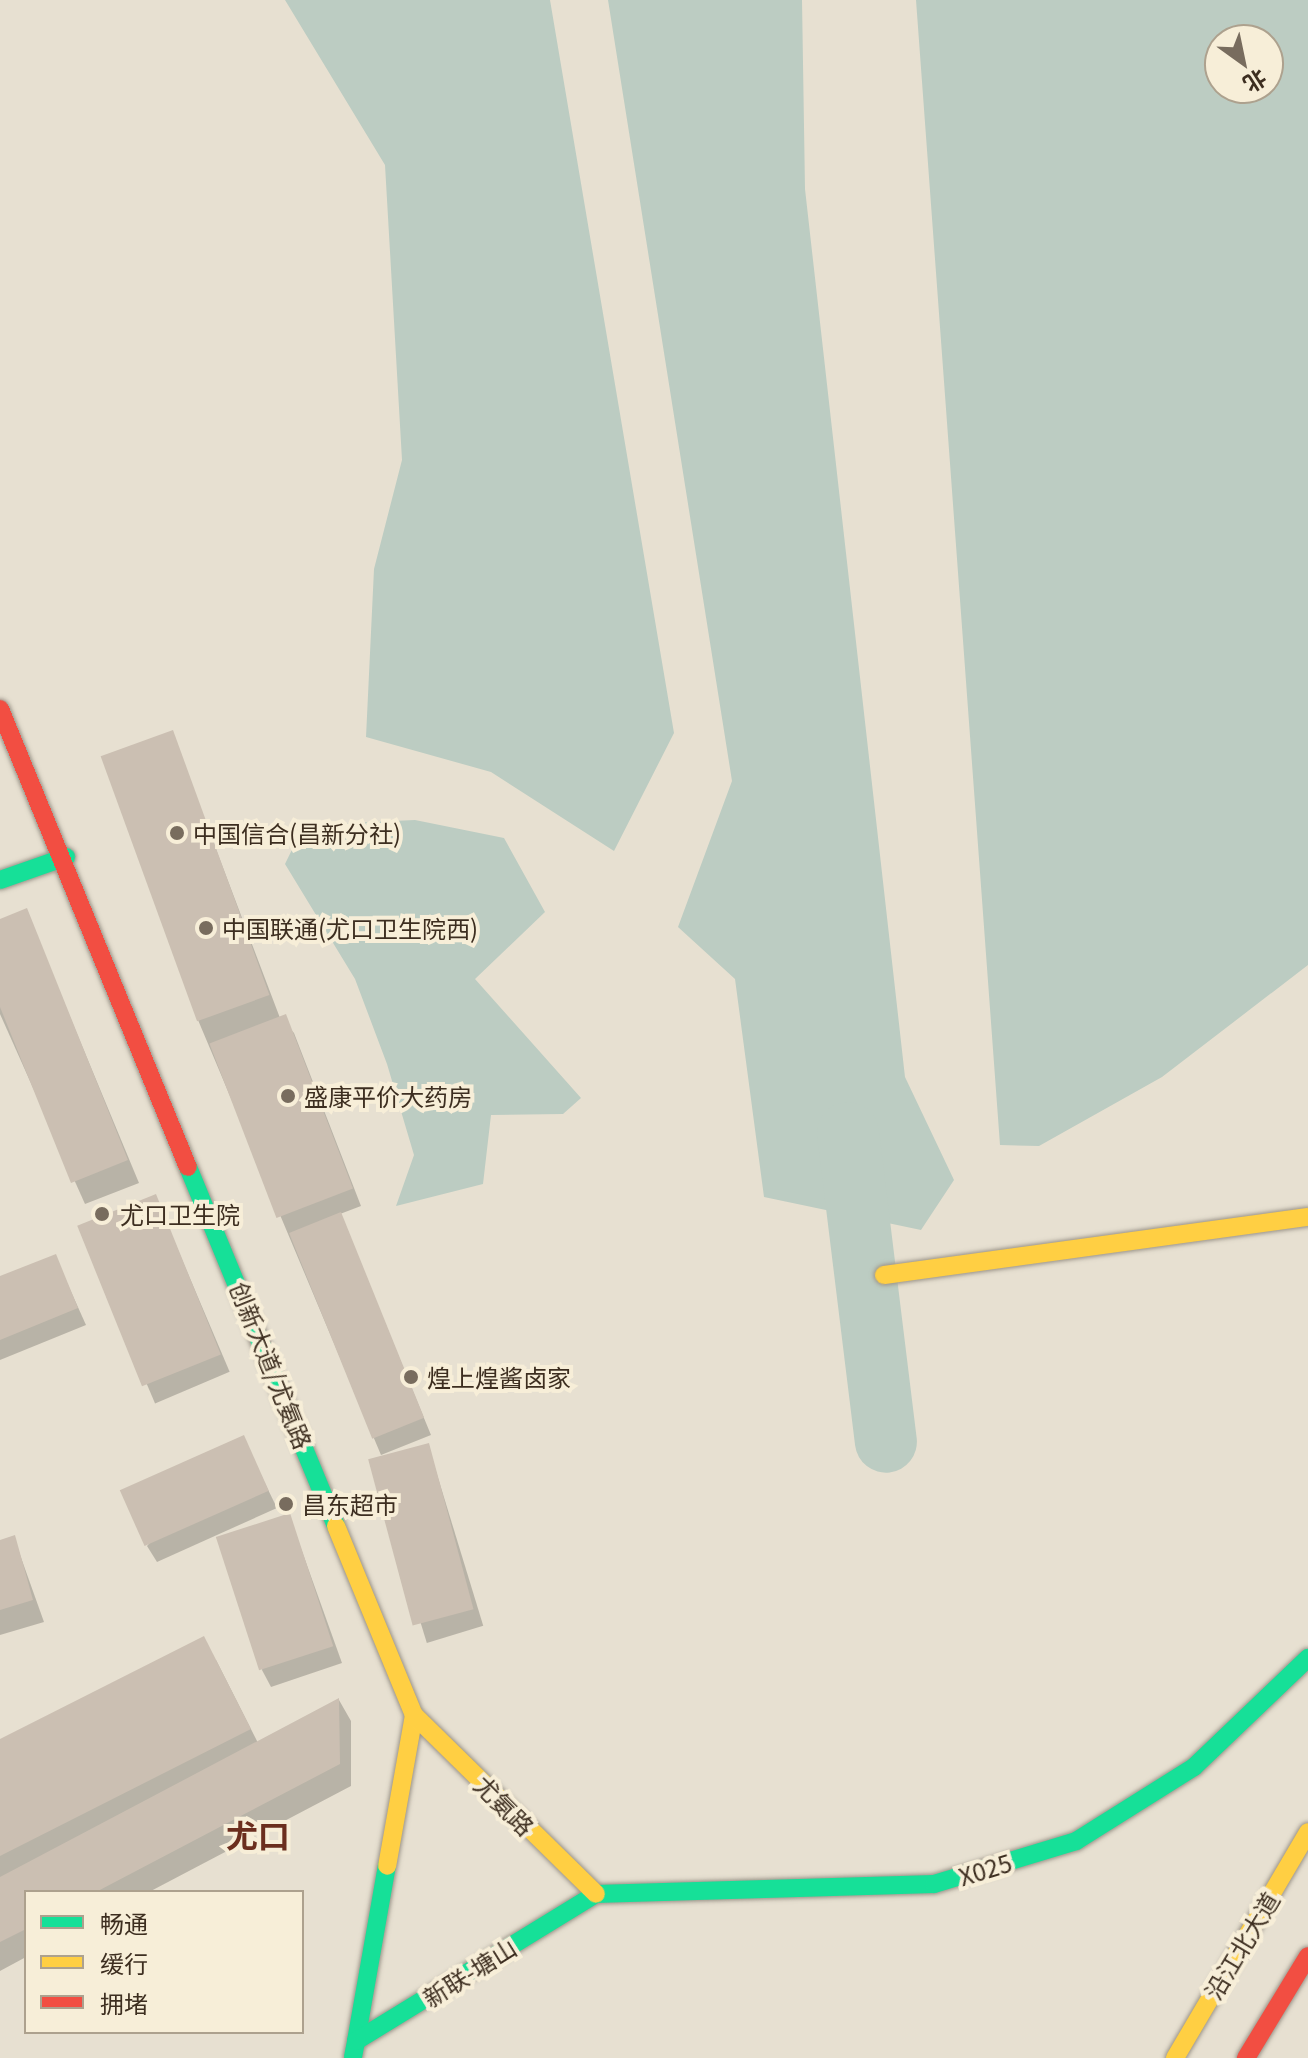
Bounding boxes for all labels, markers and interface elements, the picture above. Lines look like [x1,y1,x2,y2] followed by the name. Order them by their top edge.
[1204,24,1284,104] north arrow
[1238,63,1274,102] text: 北
[193,819,401,847] place label: 中国信合(昌新分社)
[168,824,186,842] marker: 中国信合(昌新分社)
[222,914,478,942] place label: 中国联通(尤口卫生院西)
[197,919,215,937] marker: 中国联通(尤口卫生院西)
[304,1082,472,1110] place label: 盛康平价大药房
[279,1087,297,1105] marker: 盛康平价大药房
[120,1200,240,1228] place label: 尤口卫生院
[91,1203,113,1225] marker: 尤口卫生院
[225,1277,319,1453] street label: 创新大道/尤氨路
[427,1363,571,1391] place label: 煌上煌酱卤家
[402,1368,420,1386] marker: 煌上煌酱卤家
[302,1490,398,1518] place label: 昌东超市
[277,1495,295,1513] marker: 昌东超市
[469,1769,541,1841] street label: 尤氨路
[226,1815,290,1853] district label: 尤口
[955,1847,1015,1891] street label: X025
[1198,1886,1284,2004] street label: 沿江北大道
[24,1890,304,2034] legend
[100,1905,148,1940] text: 畅通
[417,1932,521,2012] street label: 新联-塘山
[100,1945,148,1980] text: 缓行
[100,1985,148,2020] text: 拥堵

